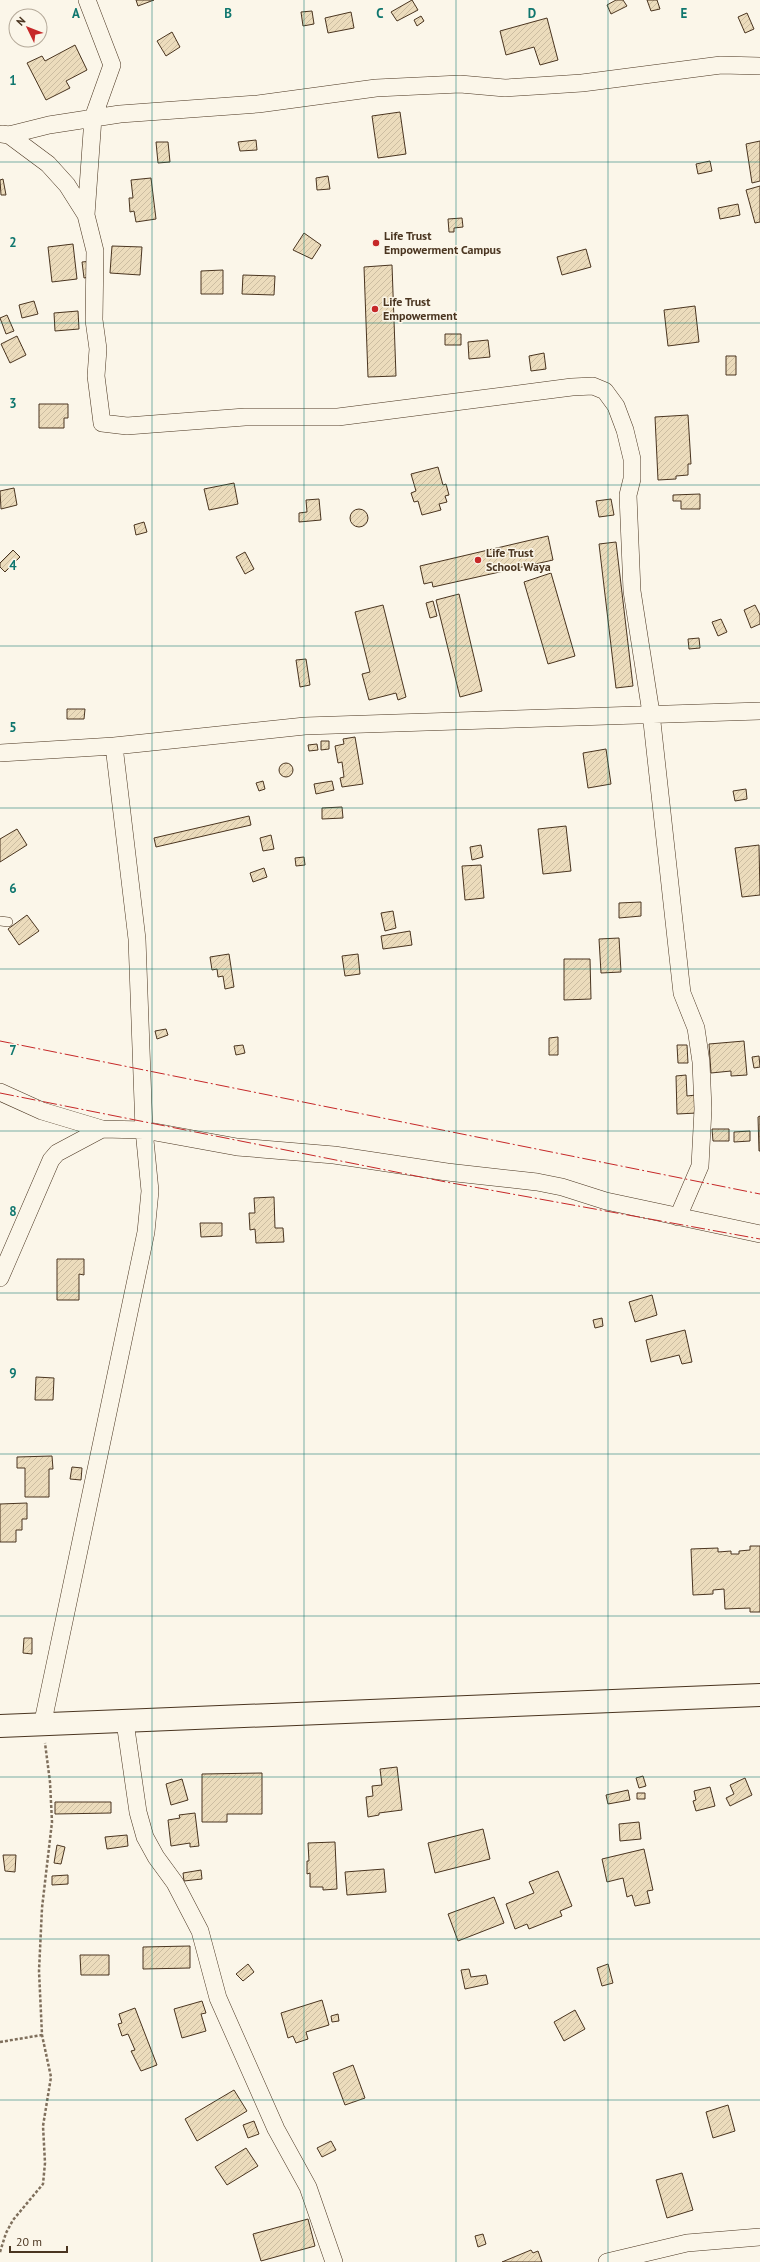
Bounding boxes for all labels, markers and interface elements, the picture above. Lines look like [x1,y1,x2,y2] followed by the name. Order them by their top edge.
[72,5,80,22] text: A
[224,5,232,22] text: B
[376,5,384,22] text: C
[528,5,536,22] text: D
[681,5,688,22] text: E
[8,8,48,48] north arrow
[13,14,28,29] text: N
[9,72,17,89] text: 1
[384,228,501,257] place label: Life Trust Empowerment Campus
[9,234,17,251] text: 2
[371,238,381,248] marker: Life Trust Empowerment Campus
[383,294,458,323] place label: Life Trust Empowerment
[370,304,380,314] marker: Life Trust Empowerment
[9,395,17,412] text: 3
[486,545,551,574] place label: Life Trust School Waya
[473,555,483,565] marker: Life Trust School Waya
[9,557,17,574] text: 4
[9,719,17,736] text: 5
[9,880,17,897] text: 6
[9,1042,17,1059] text: 7
[9,1203,17,1220] text: 8
[9,1365,17,1382] text: 9
[10,2228,67,2254] scale bar
[16,2234,42,2249] text: 20 m

